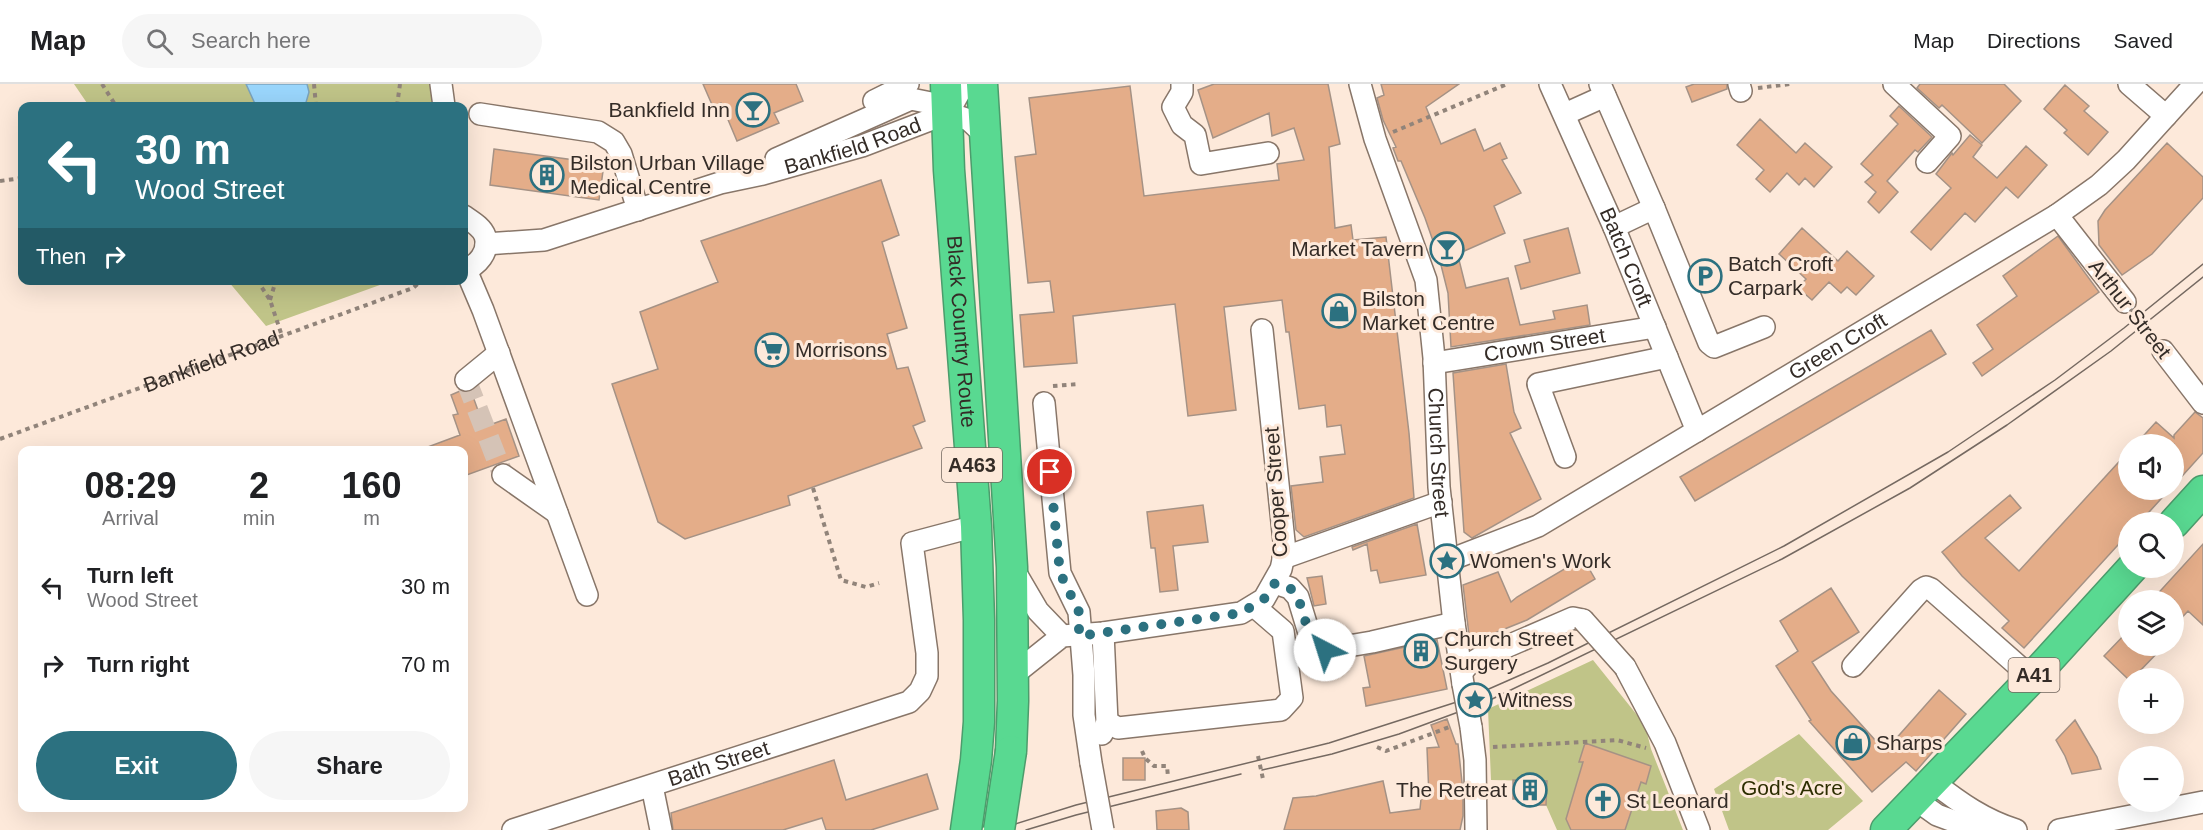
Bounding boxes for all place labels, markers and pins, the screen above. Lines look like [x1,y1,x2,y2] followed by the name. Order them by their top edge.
[735,92,771,128] bar icon: Bankfield Inn
[609,98,730,121] place label: Bankfield Inn
[570,151,765,198] place label: Bilston Urban Village Medical Centre
[529,157,565,193] building icon: Bilston Urban Village Medical Centre
[1429,231,1465,267] bar icon: Market Tavern
[1291,237,1424,260] place label: Market Tavern
[1728,252,1833,299] place label: Batch Croft Carpark
[1687,258,1723,294] parking icon: Batch Croft Carpark
[1362,287,1495,334] place label: Bilston Market Centre
[1321,293,1357,329] shop icon: Bilston Market Centre
[754,332,790,368] supermarket icon: Morrisons
[795,338,887,361] place label: Morrisons
[1024,446,1075,497] pin
[1429,543,1465,579] place icon: Women's Work
[1470,549,1611,572] place label: Women's Work
[1444,627,1574,674] place label: Church Street Surgery
[1403,633,1439,669] building icon: Church Street Surgery
[1457,682,1493,718] place icon: Witness
[1498,688,1573,711] place label: Witness
[1835,725,1871,761] shop icon: Sharps
[1876,731,1943,754] place label: Sharps
[1512,772,1548,808] building icon: The Retreat
[1396,778,1507,801] place label: The Retreat
[1585,783,1621,819] church icon: St Leonard
[1626,789,1729,812] place label: St Leonard

